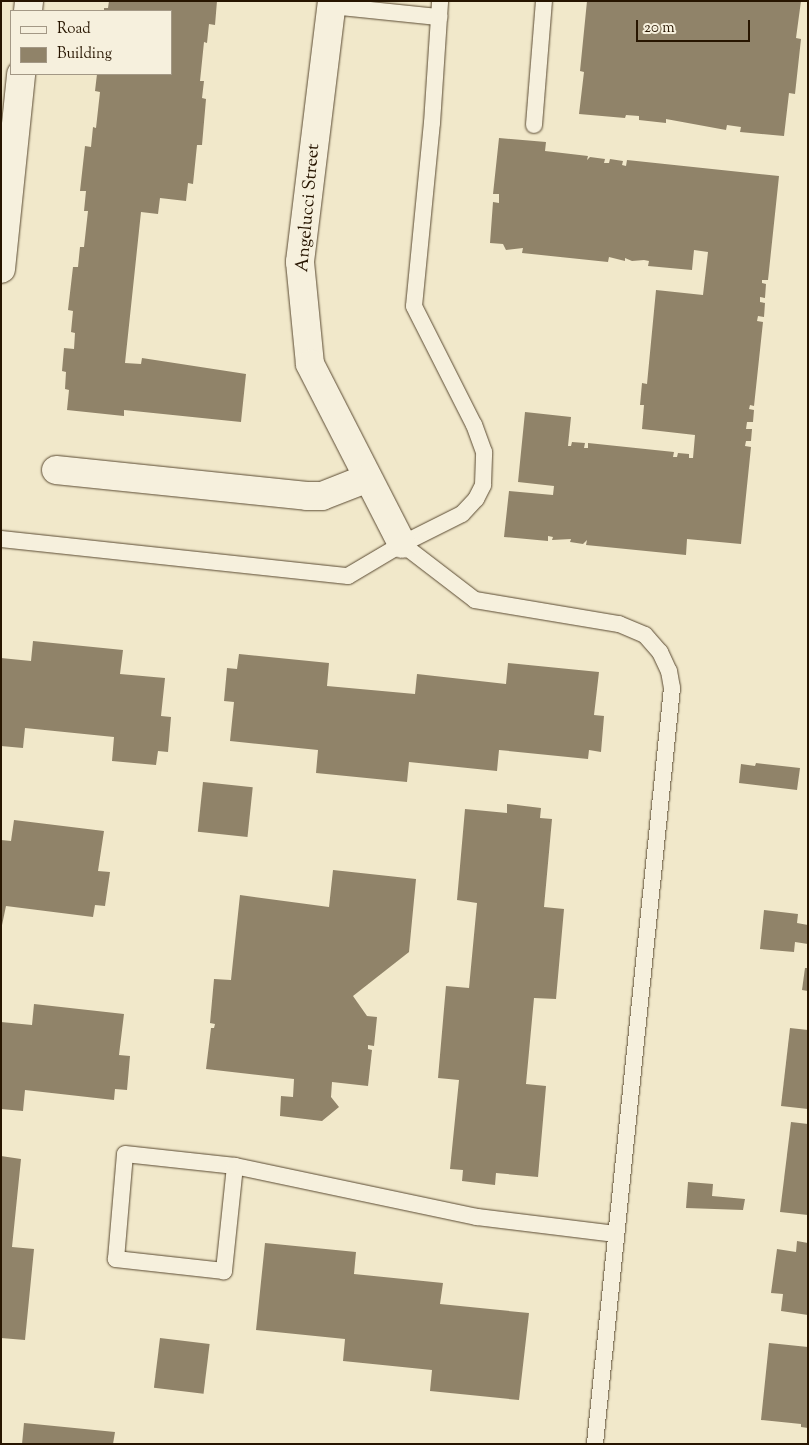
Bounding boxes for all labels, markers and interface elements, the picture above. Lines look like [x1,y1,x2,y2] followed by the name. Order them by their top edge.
[10,10,172,75] legend
[639,10,753,42] scale bar
[644,18,675,39] text: 20 m
[57,19,91,40] text: Road
[57,44,112,65] text: Building
[293,143,325,273] street label: Angelucci Street

